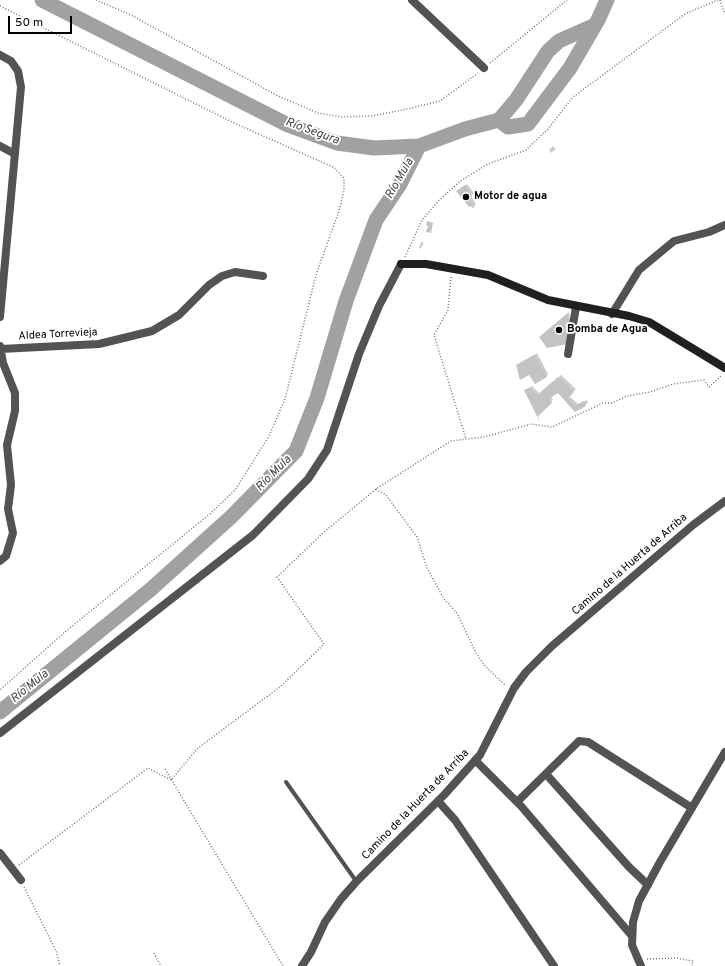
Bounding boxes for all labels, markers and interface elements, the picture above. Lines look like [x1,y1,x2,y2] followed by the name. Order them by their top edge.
[10,8,74,34] scale bar
[15,15,43,31] text: 50 m
[283,116,341,148] water label: Río Segura
[383,156,417,202] water label: Río Mula
[474,190,547,204] place label: Motor de agua
[461,192,471,202] marker: Motor de agua
[567,323,648,337] place label: Bomba de Agua
[554,325,564,335] marker: Bomba de Agua
[18,326,98,344] street label: Aldea Torrevieja
[253,453,295,495] water label: Río Mula
[570,511,690,619] street label: Camino de la Huerta de Arriba
[8,667,52,707] water label: Río Mula
[360,747,472,863] street label: Camino de la Huerta de Arriba

